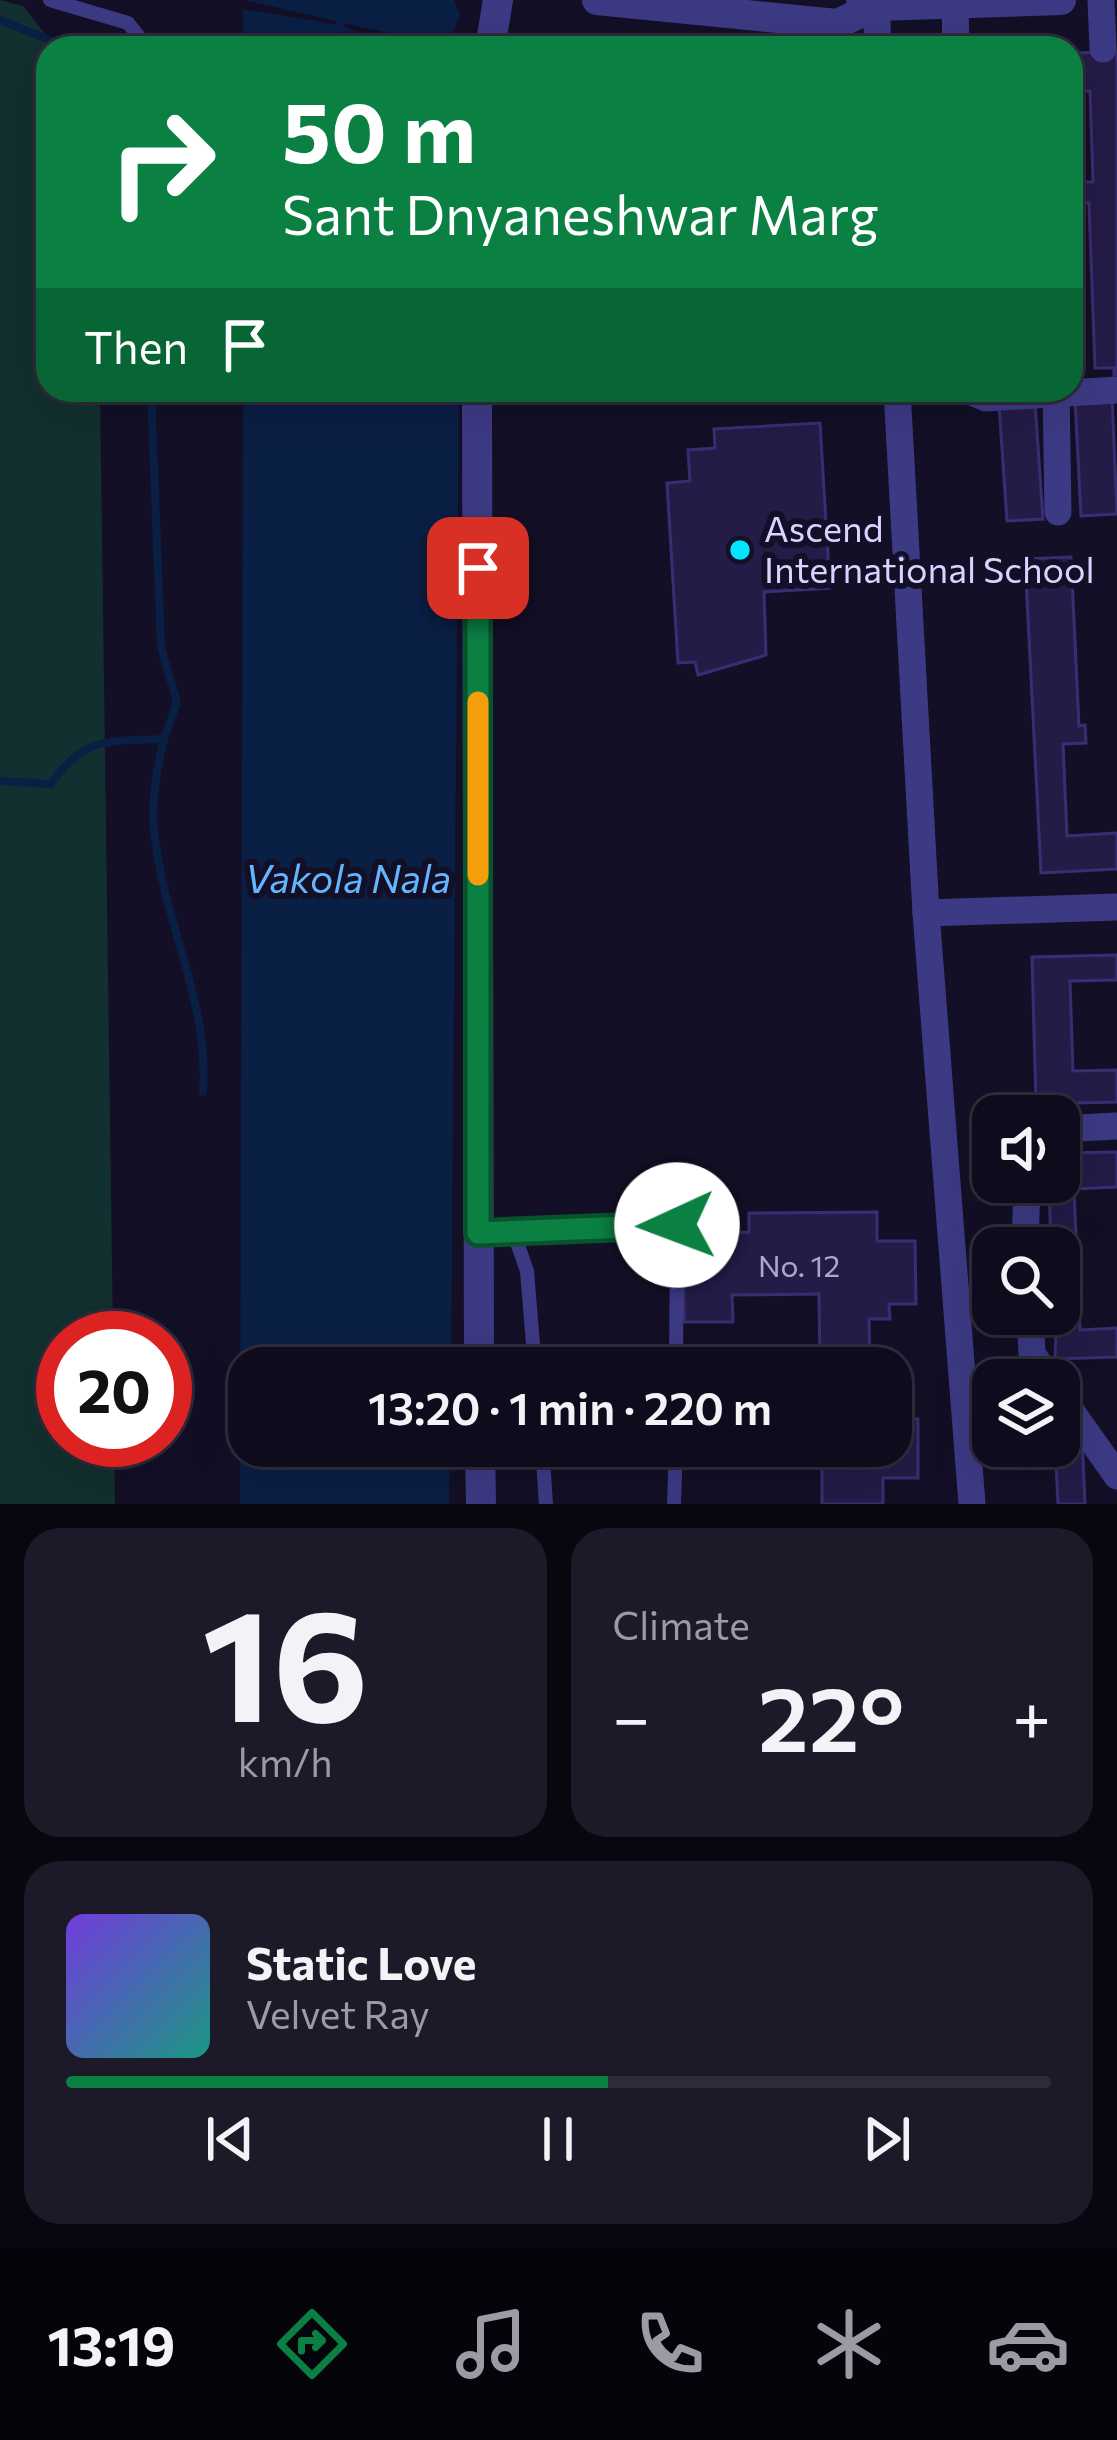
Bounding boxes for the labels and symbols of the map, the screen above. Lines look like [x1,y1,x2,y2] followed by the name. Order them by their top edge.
[764,505,1095,590] place label: Ascend International School
[427,517,529,619] pin
[727,537,753,563] marker: Ascend International School
[245,853,451,901] water label: Vakola Nala
[614,1162,740,1288] position arrow
[758,1246,840,1283] house number: No. 12
[36,1311,192,1467] speed limit sign: 20

